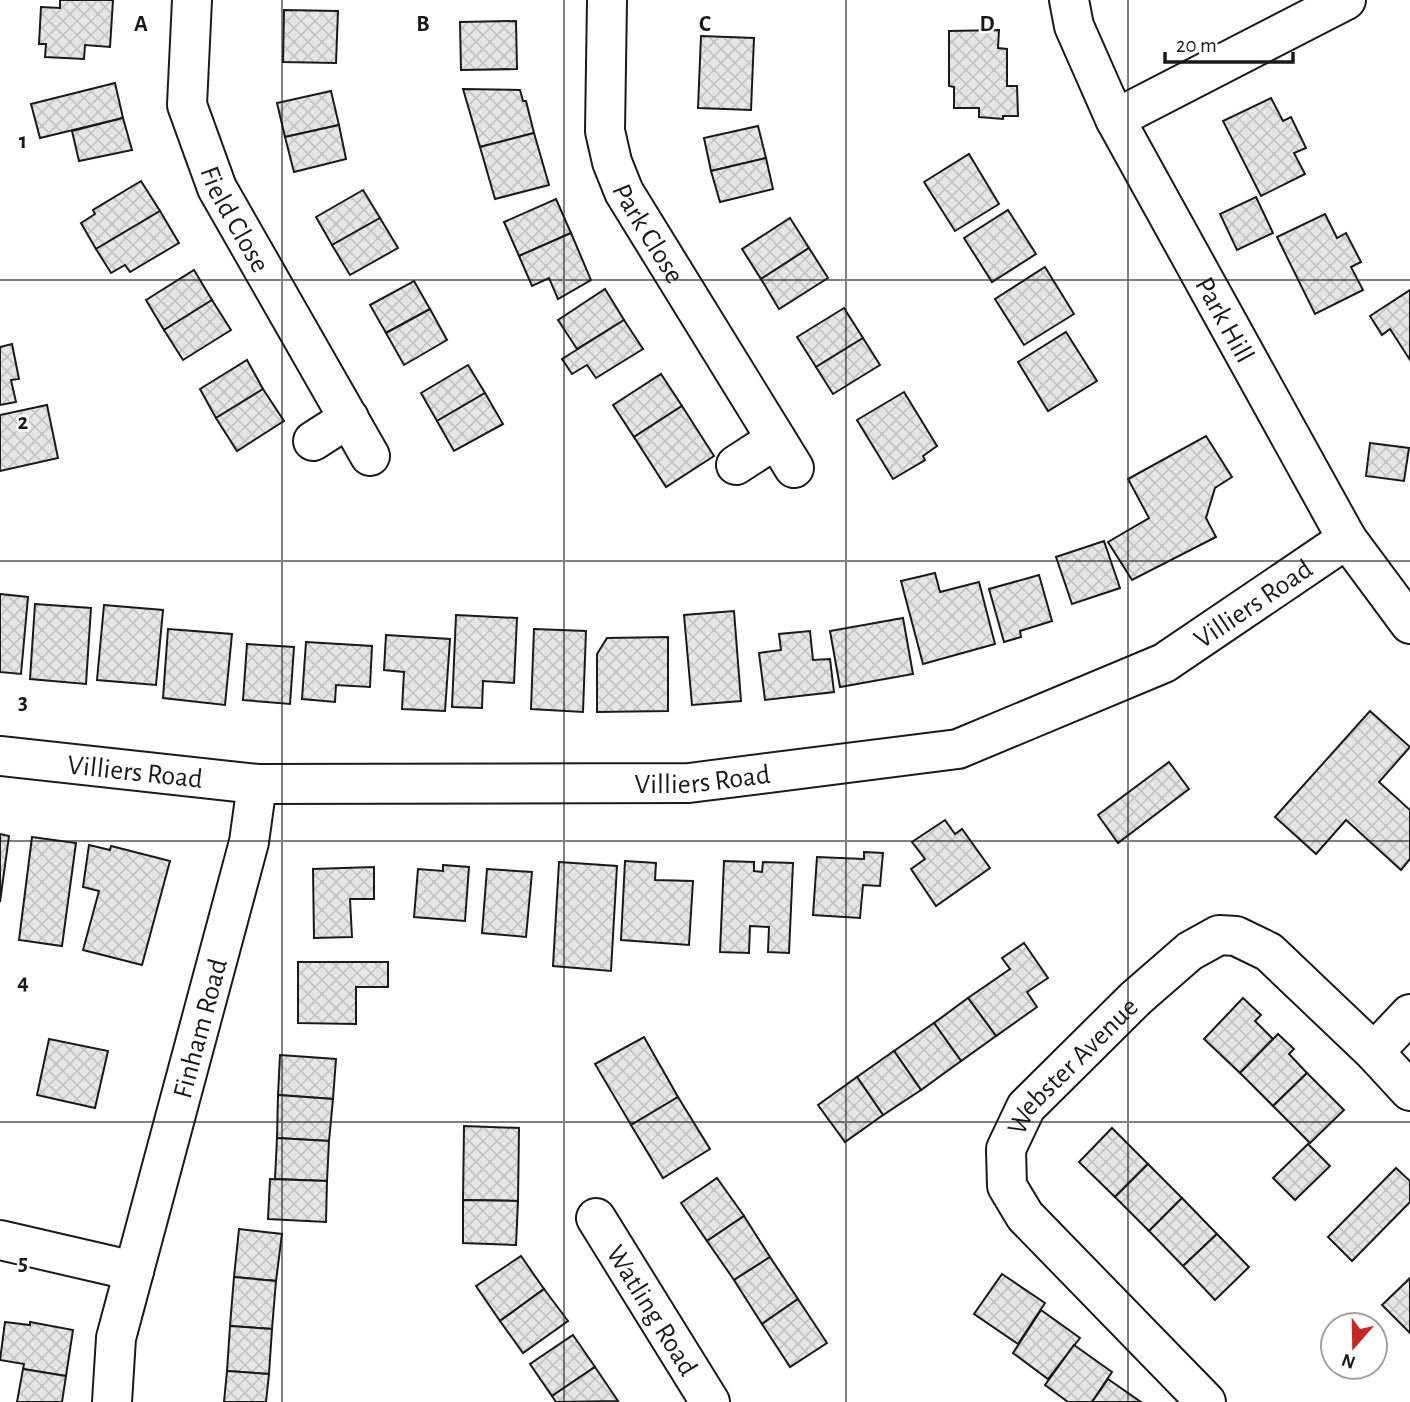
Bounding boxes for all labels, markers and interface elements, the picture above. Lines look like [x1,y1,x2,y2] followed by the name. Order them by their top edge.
[134,13,148,36] text: A
[416,13,430,36] text: B
[699,13,711,36] text: C
[979,13,995,36] text: D
[1165,21,1293,65] scale bar
[1176,35,1217,56] text: 20 m
[19,130,27,153] text: 1
[194,163,274,277] street label: Field Close
[606,180,689,289] street label: Park Close
[1189,273,1259,368] street label: Park Hill
[18,411,29,434] text: 2
[1190,555,1318,654] street label: Villiers Road
[18,691,28,714] text: 3
[66,751,204,794] street label: Villiers Road
[634,761,772,799] street label: Villiers Road
[169,956,233,1101] street label: Finham Road
[17,971,29,994] text: 4
[1003,993,1144,1139] street label: Webster Avenue
[600,1241,702,1381] street label: Watling Road
[18,1252,28,1275] text: 5
[1319,1311,1389,1381] north arrow
[1339,1349,1358,1372] text: N

